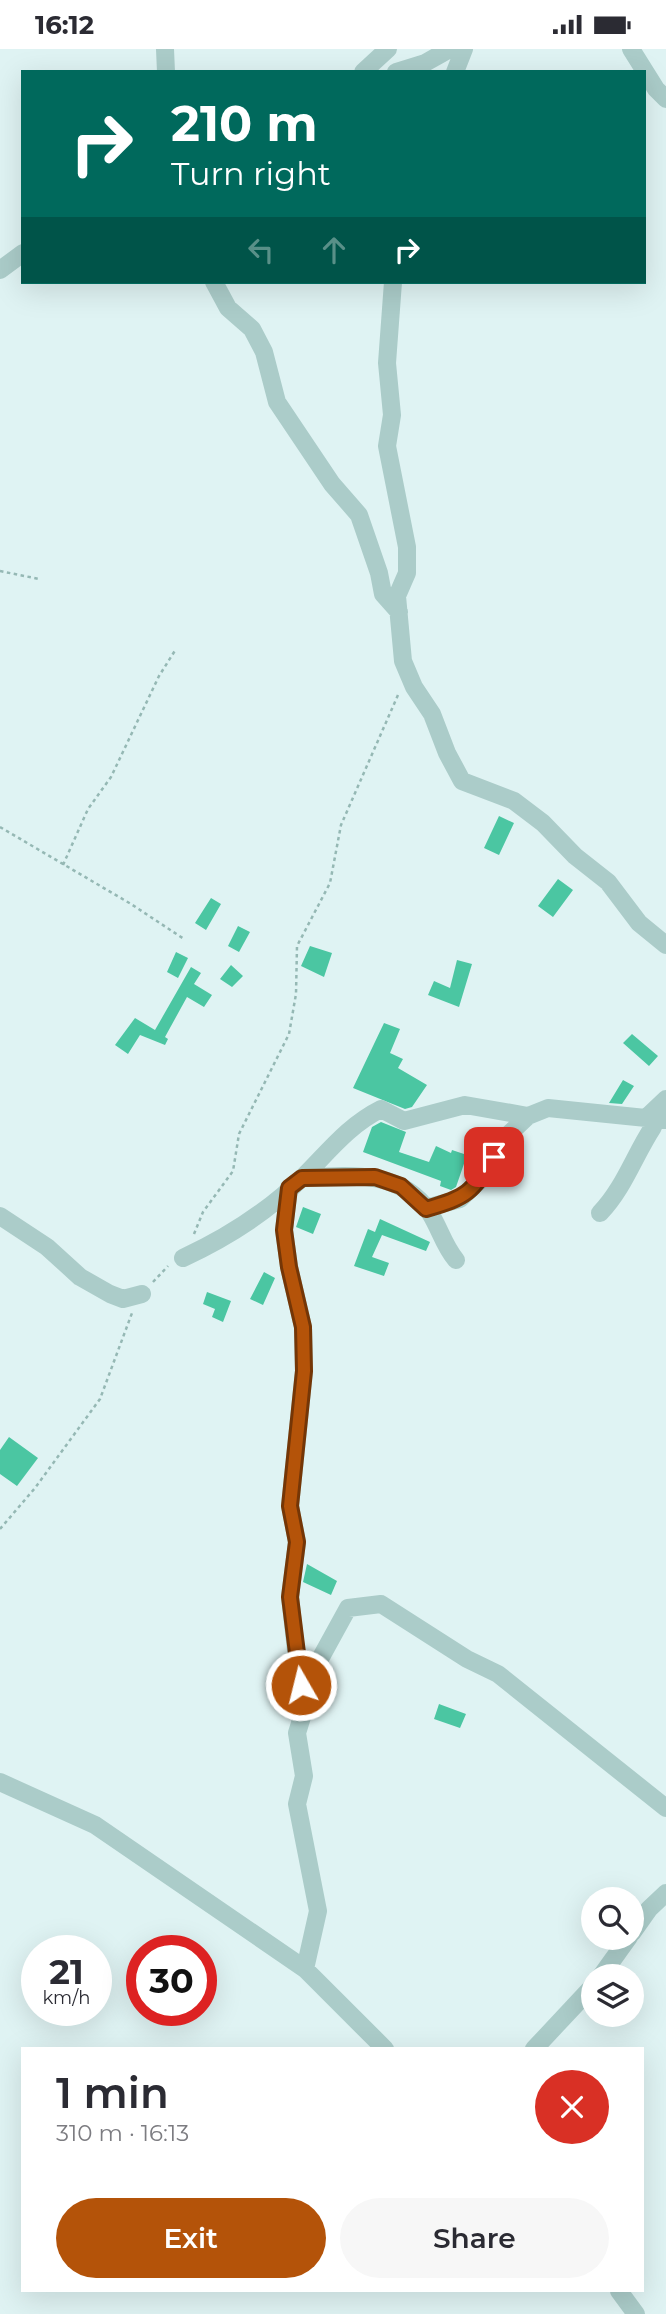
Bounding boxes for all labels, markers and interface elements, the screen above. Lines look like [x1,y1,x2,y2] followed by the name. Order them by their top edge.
[35,9,94,41] text: 16:12
[171,94,318,153] text: 210 m
[56,98,147,189] icon: right
[171,154,331,193] text: Turn right
[242,231,280,269] icon: left
[315,231,353,269] icon: ahead
[388,231,426,269] icon: right
[464,1127,524,1187] pin
[475,1138,513,1176] icon: arrive
[264,1648,338,1722] position arrow
[581,1887,644,2027] map controls
[581,1887,644,1950] button: search
[126,1935,217,2026] speed limit sign: 30
[49,1950,84,1993] text: 21
[581,1964,644,2027] button: layers
[42,1987,91,2009] text: km/h
[56,2067,169,2119] text: 1 min
[535,2070,609,2144] button: close
[56,2119,189,2147] text: 310 m · 16:13
[56,2198,326,2278] button: Exit
[340,2198,609,2278] button: Share

